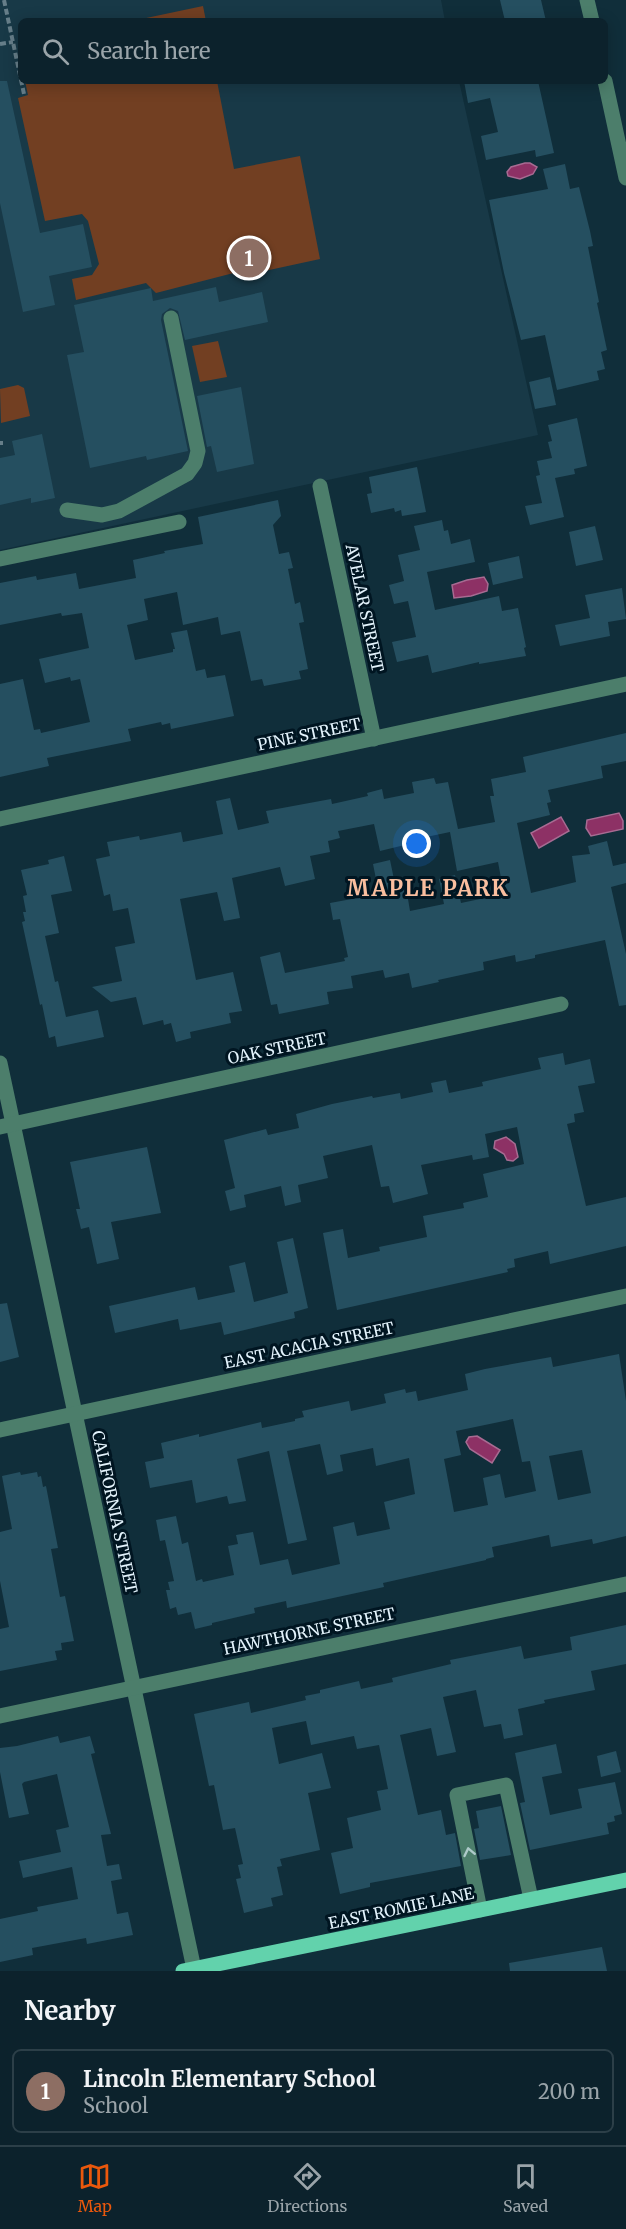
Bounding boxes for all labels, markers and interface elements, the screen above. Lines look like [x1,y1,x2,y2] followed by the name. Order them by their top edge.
[18,18,608,84] search box
[39,35,72,68] icon: search
[87,37,210,65] text: Search here
[230,236,268,280] pin: 1
[341,541,388,674] street label: AVELAR STREET
[255,713,363,755] street label: PINE STREET
[402,829,431,858] your location
[347,874,509,902] district label: MAPLE PARK
[226,1028,328,1068] street label: OAK STREET
[222,1317,396,1373] street label: EAST ACACIA STREET
[88,1429,142,1595] street label: CALIFORNIA STREET
[221,1603,397,1659] street label: HAWTHORNE STREET
[463,1847,476,1857] one-way arrow
[326,1883,476,1933] street label: EAST ROMIE LANE
[24,1994,116,2027] text: Nearby
[83,2065,376,2093] text: Lincoln Elementary School
[41,2079,50,2104] text: 1
[538,2079,600,2104] text: 200 m
[83,2093,148,2118] text: School
[78,2160,112,2216] tab: Map
[267,2160,347,2216] tab: Directions
[503,2160,548,2216] tab: Saved

